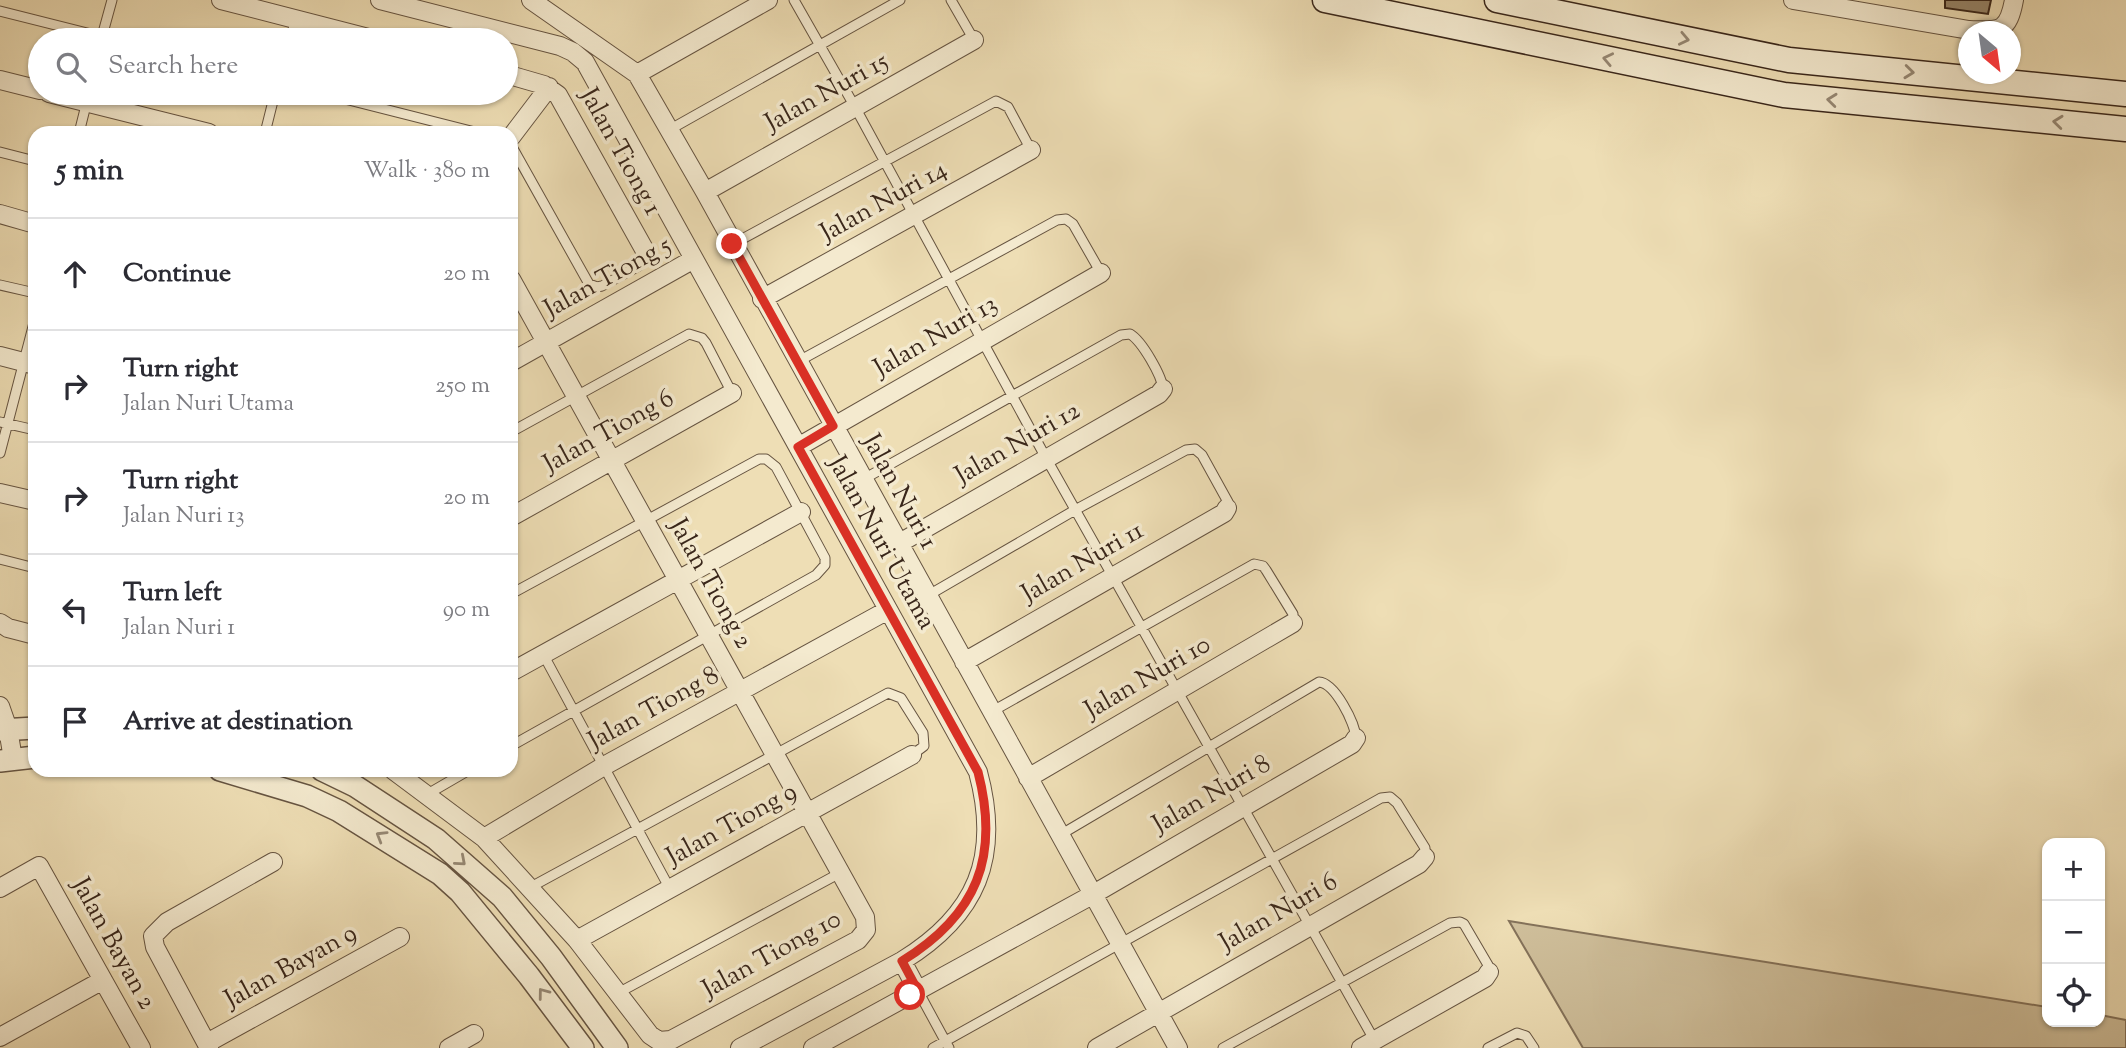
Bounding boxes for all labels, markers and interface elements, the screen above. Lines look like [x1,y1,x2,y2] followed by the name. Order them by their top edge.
[1958,21,2021,84] north arrow
[28,28,518,105] search box
[1678,30,1690,45] one-way arrow
[757,44,895,143] street label: Jalan Nuri 15
[52,48,90,86] icon: search
[108,48,238,85] text: Search here
[1602,52,1614,67] one-way arrow
[1904,64,1915,79] one-way arrow
[569,80,670,222] street label: Jalan Tiong 1
[1826,92,1838,107] one-way arrow
[2052,115,2063,130] one-way arrow
[56,150,124,193] text: 5 min
[812,152,954,253] street label: Jalan Nuri 14
[364,155,490,188] text: Walk · 380 m
[536,228,678,329] street label: Jalan Tiong 5
[716,228,747,259] route end
[56,255,94,293] icon: ahead
[123,256,231,293] text: Continue
[443,258,490,291] text: 20 m
[866,287,1005,388] street label: Jalan Nuri 13
[123,351,238,388] text: Turn right
[56,367,94,405] icon: right
[435,370,490,403] text: 250 m
[535,381,681,484] street label: Jalan Tiong 6
[123,388,294,421] text: Jalan Nuri Utama
[947,393,1087,496] street label: Jalan Nuri 12
[851,426,946,557] street label: Jalan Nuri 1
[817,448,944,637] street label: Jalan Nuri Utama
[123,463,238,500] text: Turn right
[56,479,94,517] icon: right
[443,482,490,515] text: 20 m
[123,500,244,533] text: Jalan Nuri 13
[658,510,761,656] street label: Jalan Tiong 2
[1013,513,1151,614] street label: Jalan Nuri 11
[123,575,222,612] text: Turn left
[56,591,94,629] icon: left
[443,594,490,627] text: 90 m
[123,612,235,645] text: Jalan Nuri 1
[1076,627,1218,730] street label: Jalan Nuri 10
[580,658,726,761] street label: Jalan Tiong 8
[56,703,94,741] icon: arrive
[123,704,353,741] text: Arrive at destination
[1144,746,1278,845] street label: Jalan Nuri 8
[658,774,804,877] street label: Jalan Tiong 9
[376,832,389,845] one-way arrow
[2042,838,2105,1027] map controls
[2042,838,2105,901] button: +
[452,853,465,865] one-way arrow
[1211,864,1345,963] street label: Jalan Nuri 6
[61,870,164,1017] street label: Jalan Bayan 2
[2042,901,2105,964] button: −
[694,902,848,1009] street label: Jalan Tiong 10
[216,915,364,1020] street label: Jalan Bayan 9
[2042,964,2105,1027] button: locate
[894,979,925,1010] route start
[538,988,551,1001] one-way arrow

